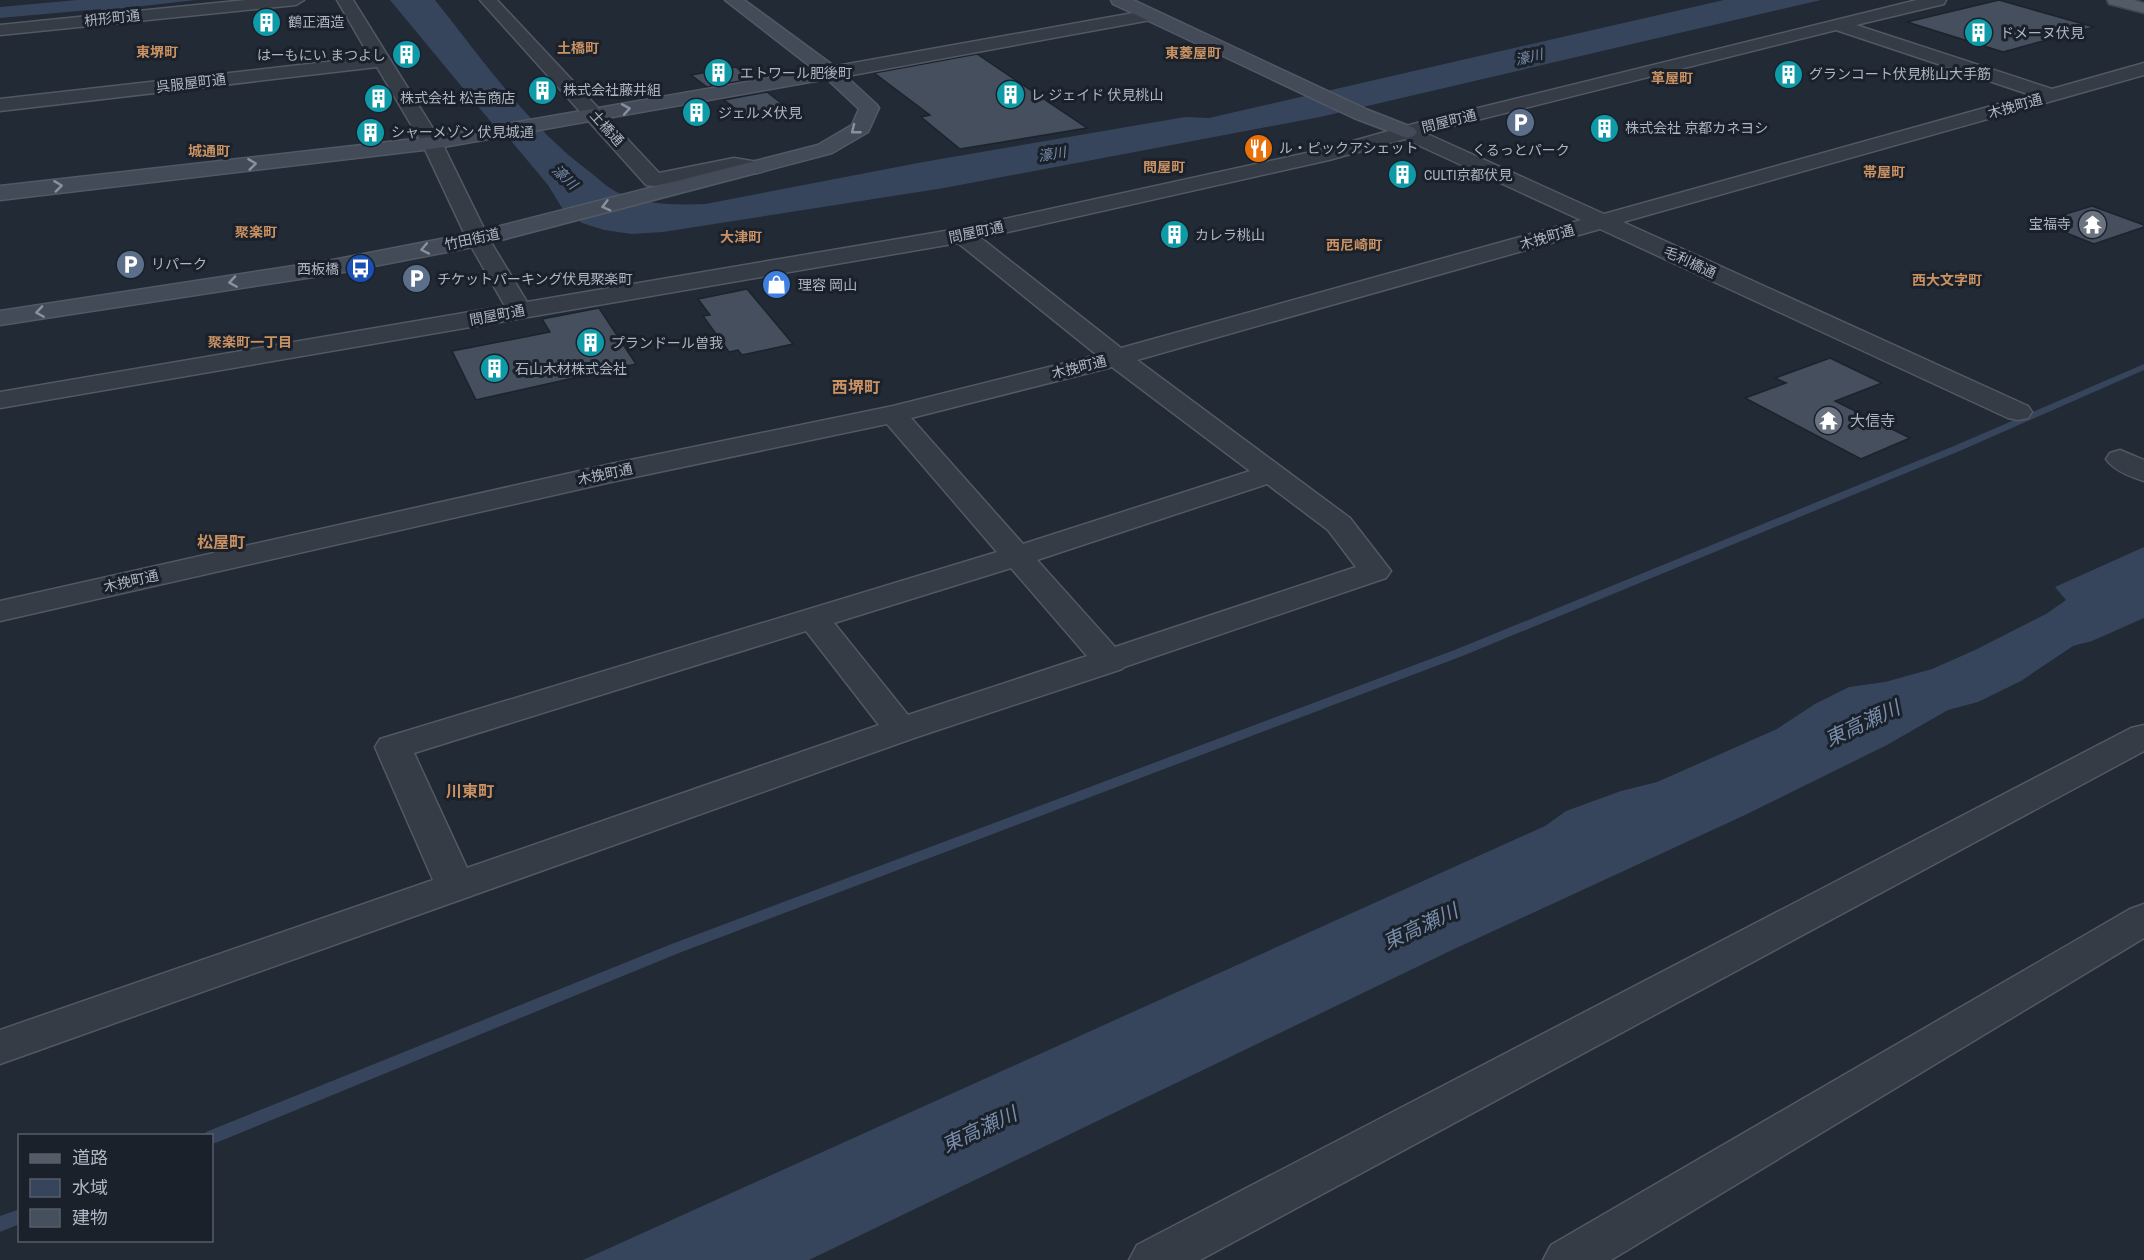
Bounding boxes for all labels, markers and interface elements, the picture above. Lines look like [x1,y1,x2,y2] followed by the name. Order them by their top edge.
[83,6,141,30] street label: 枡形町通
[251,6,283,38] building icon: 鶴正酒造
[288,13,344,31] place label: 鶴正酒造
[1963,17,1995,49] building icon: ドメーヌ伏見
[2000,24,2084,42] place label: ドメーヌ伏見
[391,39,423,71] building icon: はーもにい まつよし
[557,39,599,57] district label: 土橋町
[136,43,178,61] district label: 東堺町
[1165,44,1221,62] district label: 東菱屋町
[1513,45,1547,69] water label: 濠川
[257,46,386,64] place label: はーもにい まつよし
[703,57,735,89] building icon: エトワール肥後町
[1772,58,1804,90] building icon: グランコート伏見桃山大手筋
[740,64,852,82] place label: エトワール肥後町
[1809,65,1991,83] place label: グランコート伏見桃山大手筋
[1651,69,1693,87] district label: 革屋町
[155,70,227,96] street label: 呉服屋町通
[526,74,558,106] building icon: 株式会社藤井組
[994,79,1026,111] building icon: レ ジェイド 伏見桃山
[563,81,661,99] place label: 株式会社藤井組
[363,82,395,114] building icon: 株式会社 松吉商店
[1031,86,1163,104] place label: レ ジェイド 伏見桃山
[400,89,515,107] place label: 株式会社 松吉商店
[1986,90,2044,122] street label: 木挽町通
[681,97,713,129] building icon: ジェルメ伏見
[621,103,631,116] one-way arrow
[718,104,802,122] place label: ジェルメ伏見
[1420,105,1478,137] street label: 問屋町通
[586,106,628,150] street label: 土橋通
[1505,107,1537,139] parking icon: くるっとパーク
[1588,112,1620,144] building icon: 株式会社 京都カネヨシ
[354,116,386,148] building icon: シャーメゾン 伏見城通
[1625,119,1768,137] place label: 株式会社 京都カネヨシ
[391,123,534,141] place label: シャーメゾン 伏見城通
[851,123,862,134] one-way arrow
[1242,132,1274,164] restaurant icon: ル・ピックアシェット
[1279,139,1418,157] place label: ル・ピックアシェット
[1472,141,1570,159] place label: くるっとパーク
[188,142,230,160] district label: 城通町
[1037,142,1069,165] water label: 濠川
[247,158,256,171] one-way arrow
[1143,158,1185,176] district label: 問屋町
[1387,159,1419,191] building icon: CULTI京都伏見
[549,161,583,194] water label: 濠川
[1863,163,1905,181] district label: 帯屋町
[1424,166,1512,184] place label: CULTI京都伏見
[54,181,63,193] one-way arrow
[601,199,611,212] one-way arrow
[2076,208,2108,240] temple icon: 宝福寺
[2029,215,2071,233] place label: 宝福寺
[947,217,1005,247] street label: 問屋町通
[1158,219,1190,251] building icon: カレラ桃山
[1518,221,1576,253] street label: 木挽町通
[235,223,277,241] district label: 聚楽町
[443,224,501,254] street label: 竹田街道
[1195,226,1265,244] place label: カレラ桃山
[720,228,762,246] district label: 大津町
[1326,236,1382,254] district label: 西尼崎町
[420,242,430,255] one-way arrow
[1661,242,1719,282] street label: 毛利橋通
[114,248,146,280] parking icon: リパーク
[344,253,376,285] bus stop icon: 西板橋
[151,255,207,273] place label: リパーク
[297,260,339,278] place label: 西板橋
[400,263,432,295] parking icon: チケットパーキング伏見聚楽町
[761,269,793,301] shop icon: 理容 岡山
[437,270,633,288] place label: チケットパーキング伏見聚楽町
[1912,271,1982,289] district label: 西大文字町
[228,275,238,288] one-way arrow
[798,276,857,294] place label: 理容 岡山
[468,301,526,329] street label: 問屋町通
[35,305,45,318] one-way arrow
[574,327,606,359] building icon: プランドール曽我
[208,333,292,351] district label: 聚楽町一丁目
[611,334,723,352] place label: プランドール曽我
[1050,351,1108,383] street label: 木挽町通
[478,353,510,385] building icon: 石山木材株式会社
[515,360,627,378] place label: 石山木材株式会社
[832,376,880,398] district label: 西堺町
[1813,404,1845,436] temple icon: 大信寺
[1850,410,1895,431] place label: 大信寺
[576,459,634,489] street label: 木挽町通
[197,531,245,553] district label: 松屋町
[102,566,160,596] street label: 木挽町通
[1820,693,1906,752] water label: 東高瀬川
[446,780,494,802] district label: 川東町
[1378,896,1464,955] water label: 東高瀬川
[937,1099,1023,1158] water label: 東高瀬川
[18,1134,213,1242] legend
[72,1145,108,1170] text: 道路
[72,1175,108,1200] text: 水域
[72,1205,108,1230] text: 建物

